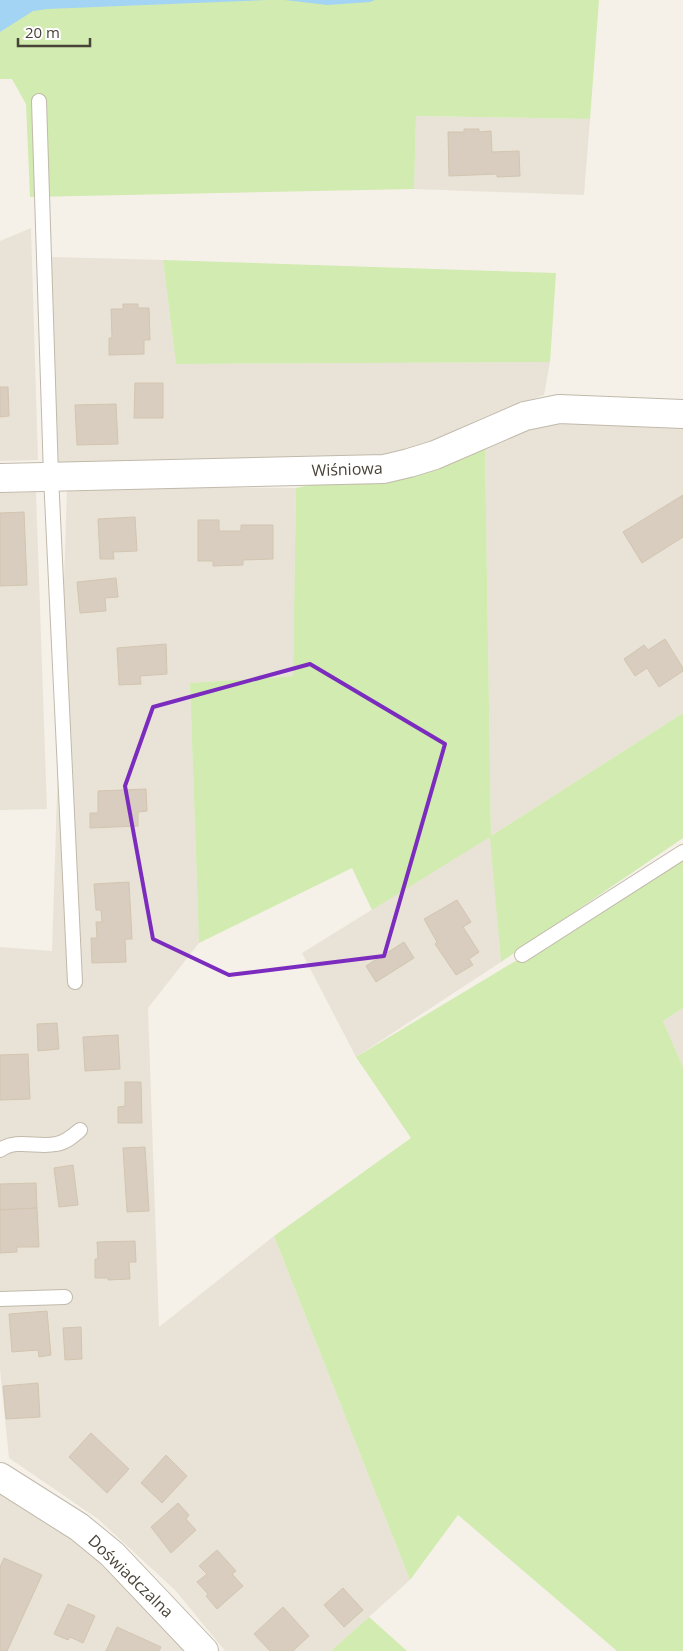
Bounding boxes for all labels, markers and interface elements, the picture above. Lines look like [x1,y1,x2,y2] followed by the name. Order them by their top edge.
[18,15,90,47] scale bar
[25,22,60,42] text: 20 m
[311,457,383,481] street label: Wiśniowa
[84,1530,178,1622] street label: Doświadczalna

